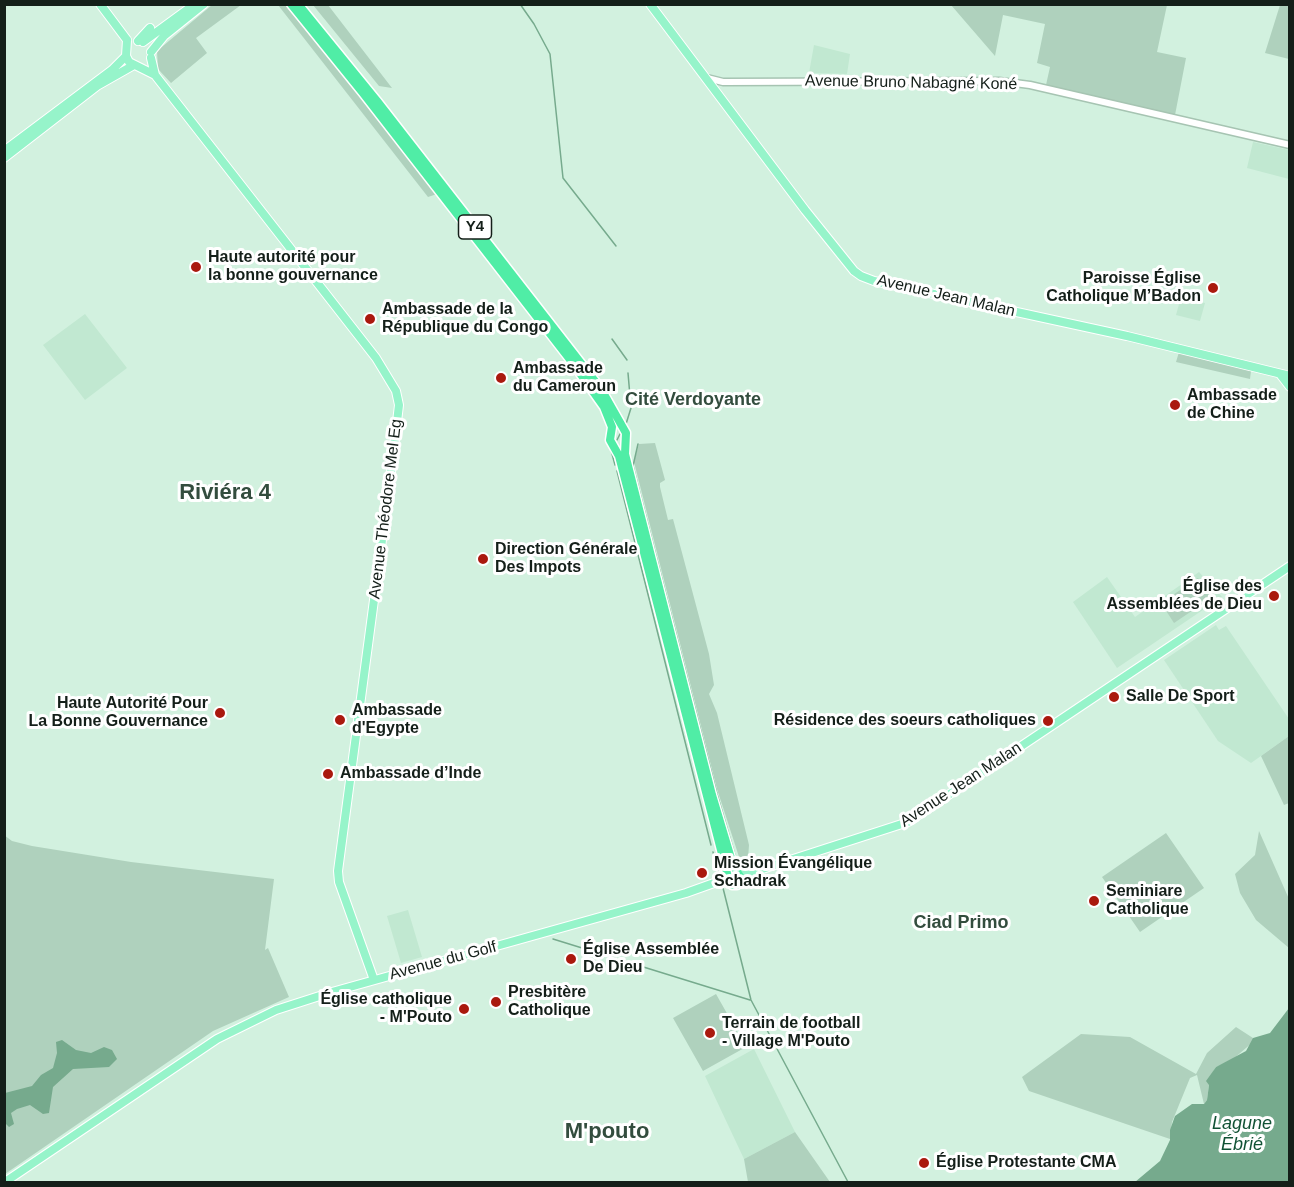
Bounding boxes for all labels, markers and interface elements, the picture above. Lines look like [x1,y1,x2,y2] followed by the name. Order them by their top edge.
[805,72,1017,94] street label: Avenue Bruno Nabagné Koné
[458,215,492,239] road number: Y4
[208,248,378,286] place label: Haute autorité pour la bonne gouvernance
[189,260,203,274] marker: Haute autorité pour la bonne gouvernance
[1046,269,1201,307] place label: Paroisse Église Catholique M’Badon
[875,271,1017,321] street label: Avenue Jean Malan
[1206,281,1220,295] marker: Paroisse Église Catholique M’Badon
[382,300,548,338] place label: Ambassade de la République du Congo
[363,312,377,326] marker: Ambassade de la République du Congo
[513,359,616,397] place label: Ambassade du Cameroun
[494,371,508,385] marker: Ambassade du Cameroun
[1187,386,1277,424] place label: Ambassade de Chine
[625,389,761,411] district label: Cité Verdoyante
[1168,398,1182,412] marker: Ambassade de Chine
[365,418,407,600] street label: Avenue Théodore Mel Eg
[179,480,271,506] district label: Riviéra 4
[495,540,637,578] place label: Direction Générale Des Impots
[476,552,490,566] marker: Direction Générale Des Impots
[1106,577,1262,615] place label: Église des Assemblées de Dieu
[1267,589,1281,603] marker: Église des Assemblées de Dieu
[1126,687,1234,707] place label: Salle De Sport
[1107,690,1121,704] marker: Salle De Sport
[28,694,208,732] place label: Haute Autorité Pour La Bonne Gouvernance
[352,701,442,739] place label: Ambassade d'Egypte
[213,706,227,720] marker: Haute Autorité Pour La Bonne Gouvernance
[774,711,1036,731] place label: Résidence des soeurs catholiques
[333,713,347,727] marker: Ambassade d'Egypte
[1041,714,1055,728] marker: Résidence des soeurs catholiques
[897,739,1025,831] street label: Avenue Jean Malan
[340,764,481,784] place label: Ambassade d’Inde
[321,767,335,781] marker: Ambassade d’Inde
[714,854,872,892] place label: Mission Évangélique Schadrak
[695,866,709,880] marker: Mission Évangélique Schadrak
[1106,882,1189,920] place label: Seminiare Catholique
[1087,894,1101,908] marker: Seminiare Catholique
[913,912,1009,934] district label: Ciad Primo
[387,937,499,985] street label: Avenue du Golf
[583,940,719,978] place label: Église Assemblée De Dieu
[564,952,578,966] marker: Église Assemblée De Dieu
[508,983,591,1021] place label: Presbitère Catholique
[320,990,452,1028] place label: Église catholique - M'Pouto
[489,995,503,1009] marker: Presbitère Catholique
[457,1002,471,1016] marker: Église catholique - M'Pouto
[722,1014,860,1052] place label: Terrain de football - Village M'Pouto
[703,1026,717,1040] marker: Terrain de football - Village M'Pouto
[1212,1113,1272,1156] water label: Lagune Ébrié
[565,1119,649,1145] district label: M'pouto
[936,1153,1116,1173] place label: Église Protestante CMA
[917,1156,931,1170] marker: Église Protestante CMA

